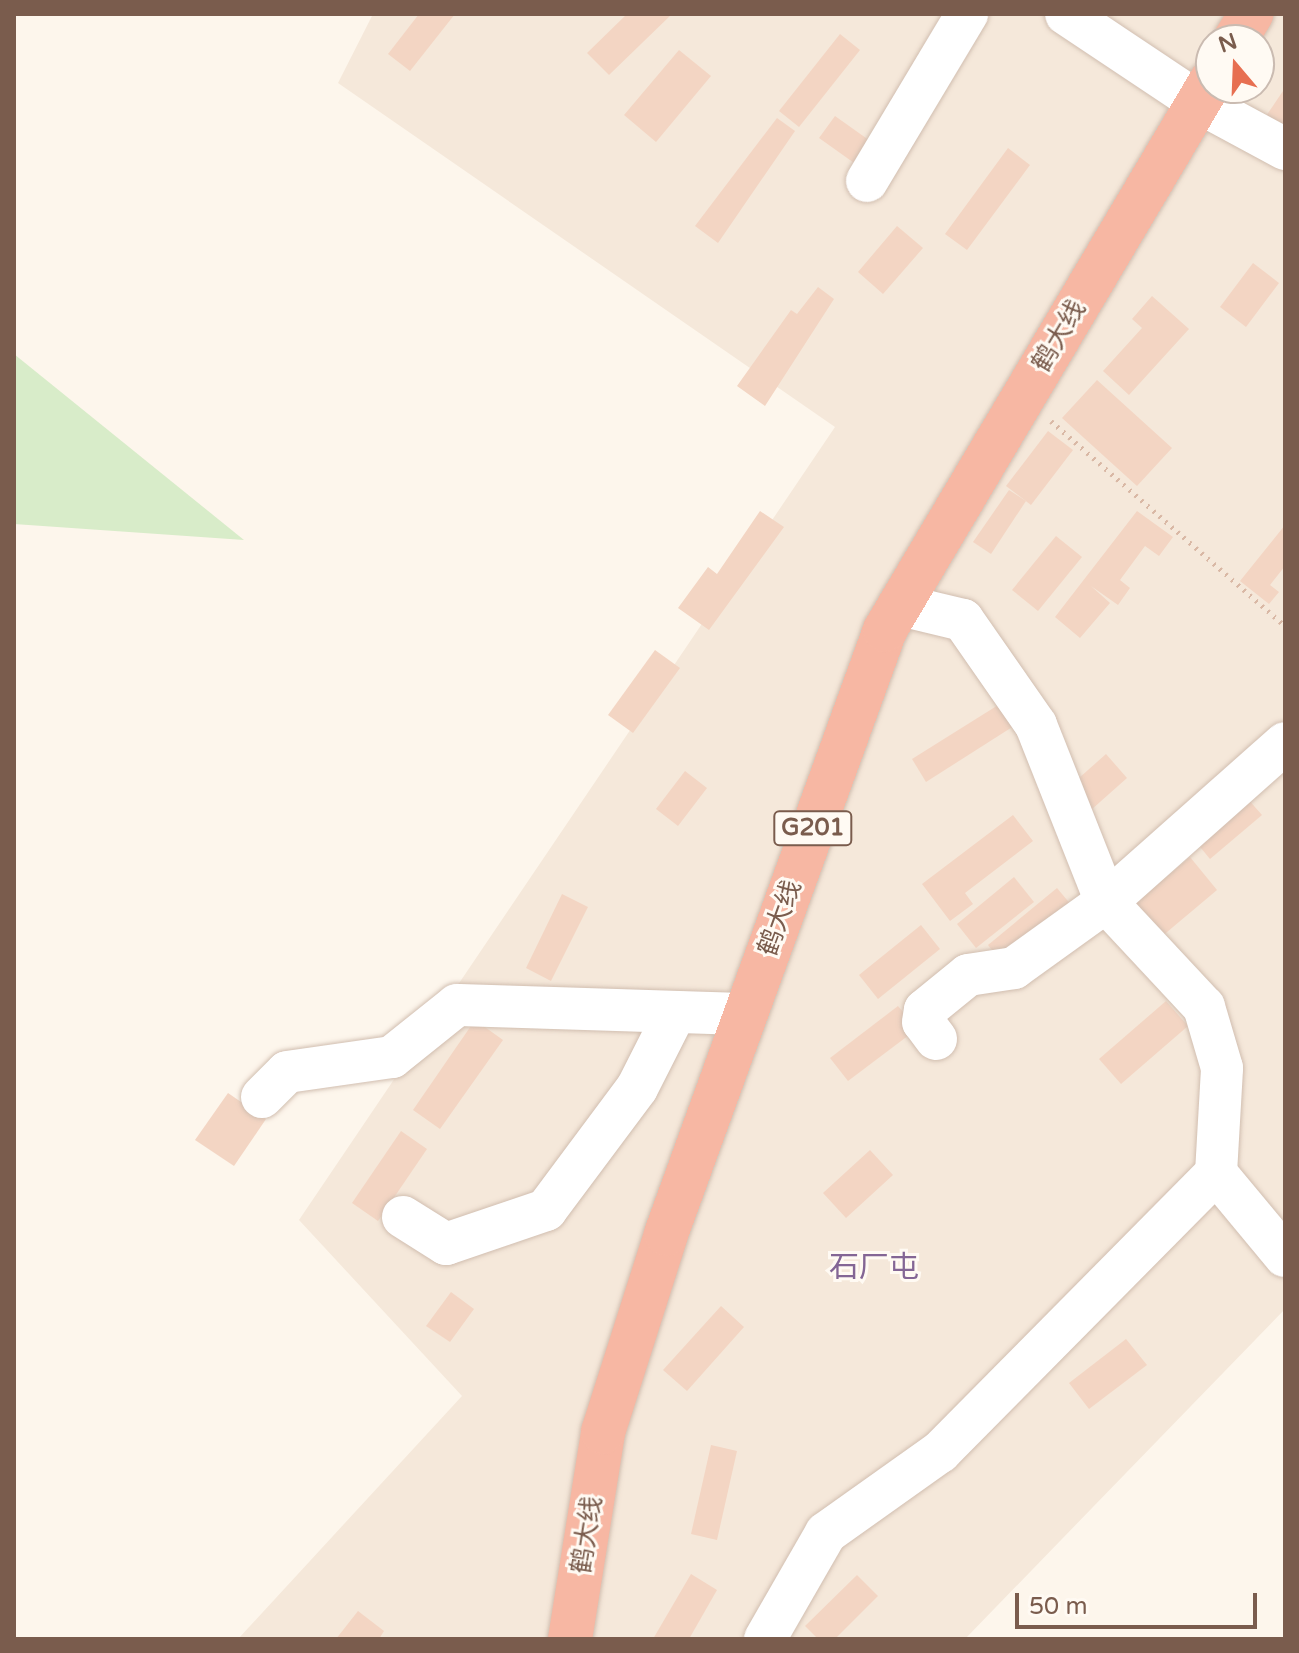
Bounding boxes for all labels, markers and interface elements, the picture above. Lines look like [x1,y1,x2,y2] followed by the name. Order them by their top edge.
[1195,24,1275,104] north arrow
[1215,28,1240,58] text: N
[1026,295,1092,377] street label: 鹤大线
[773,808,853,848] road number: G201
[752,876,808,960] street label: 鹤大线
[829,1250,919,1286] district label: 石厂屯
[565,1494,609,1576] street label: 鹤大线
[1019,1577,1261,1627] scale bar
[1029,1592,1087,1621] text: 50 m

